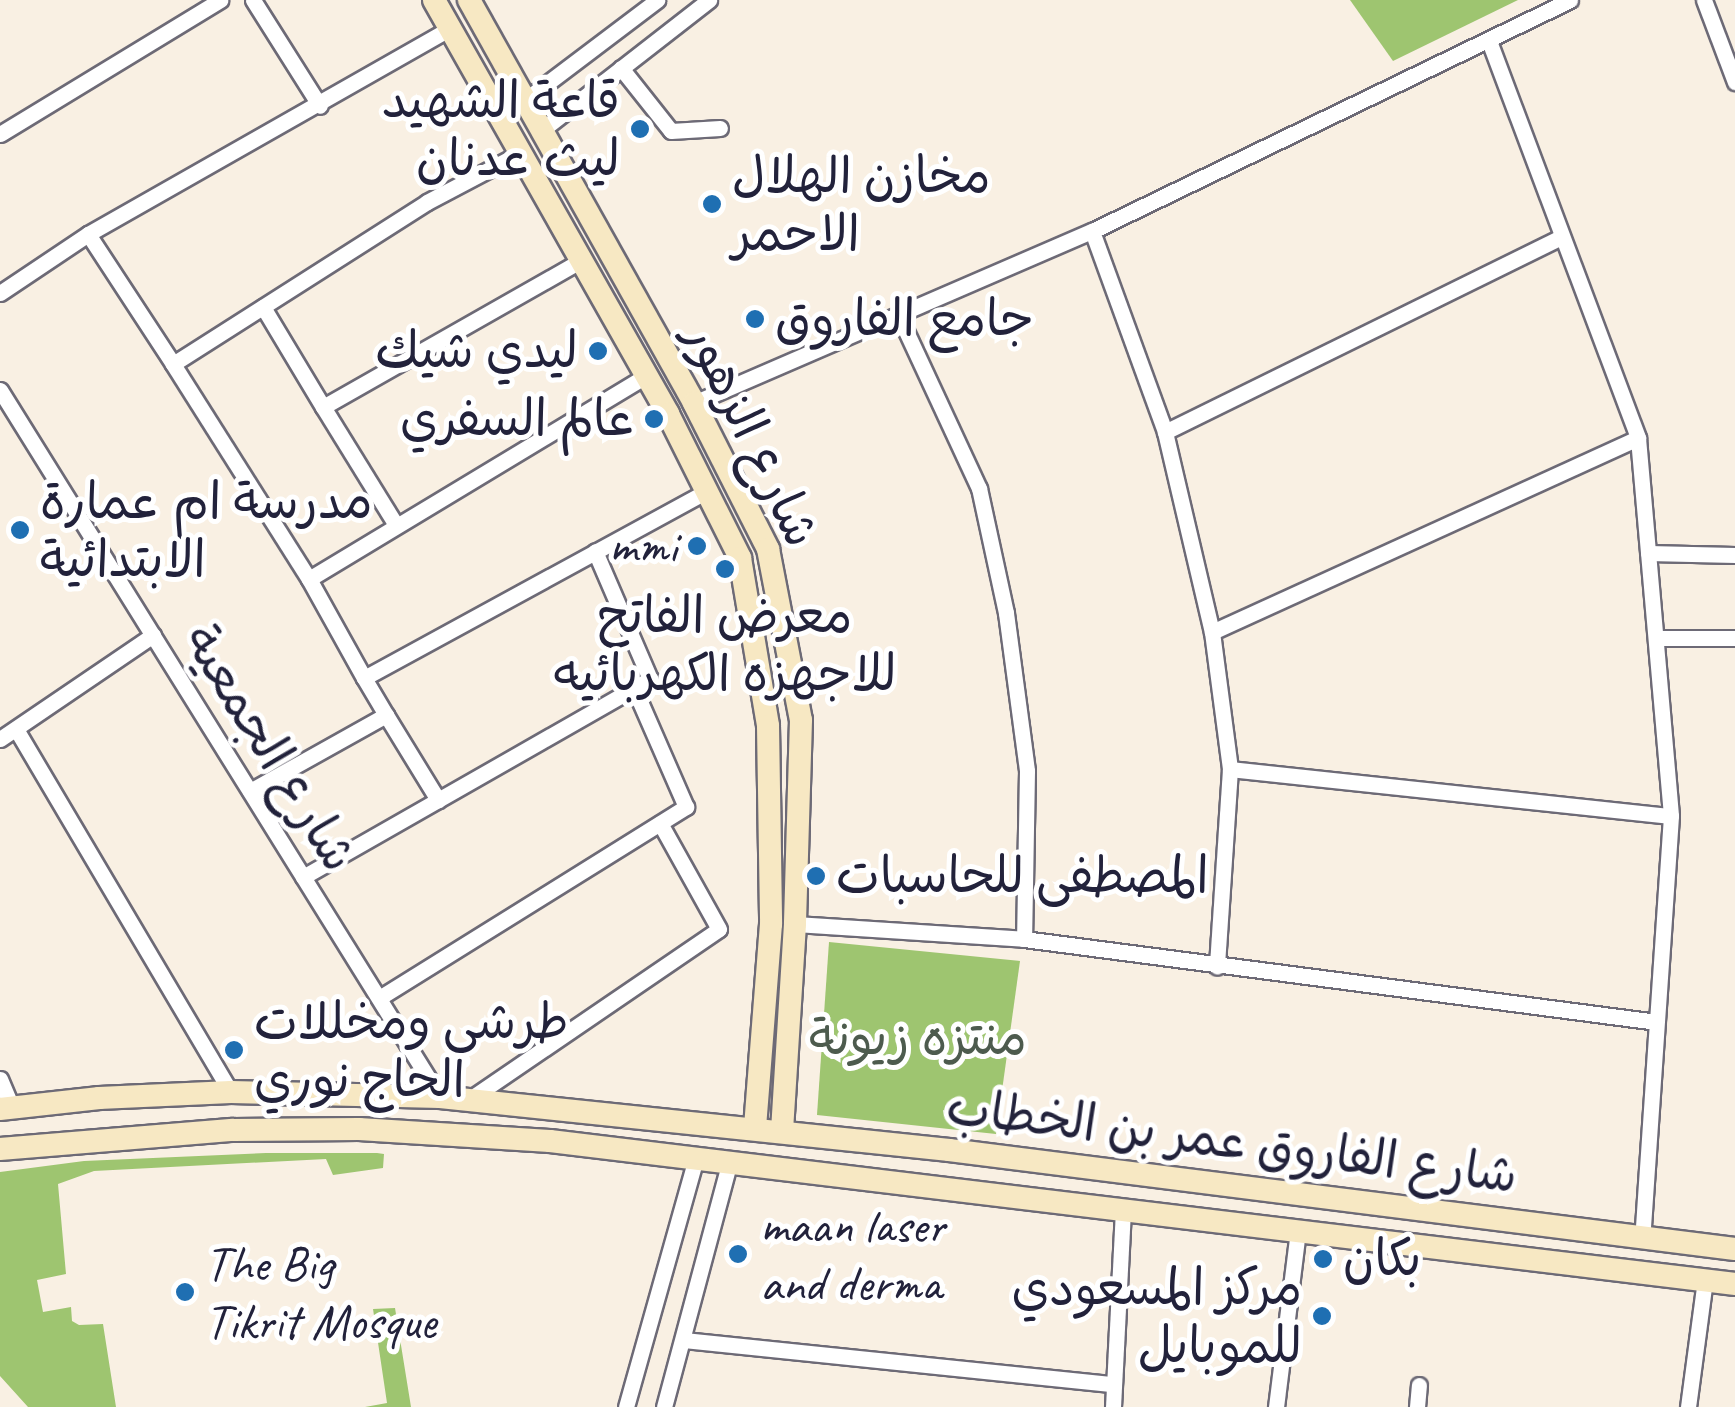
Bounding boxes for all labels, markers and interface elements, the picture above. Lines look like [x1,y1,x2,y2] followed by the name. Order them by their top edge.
[382,70,620,188] place label: قاعة الشهيد ليث عدنان
[629,118,651,140] marker: قاعة الشهيد ليث عدنان
[732,145,991,262] place label: مخازن الهلال الاحمر
[701,193,723,215] marker: مخازن الهلال الاحمر
[775,289,1034,349] place label: جامع الفاروق
[744,308,766,330] marker: جامع الفاروق
[672,312,832,556] street label: شارع الزهور
[375,321,578,381] place label: ليدي شيك
[587,340,609,362] marker: ليدي شيك
[400,389,634,449] place label: عالم السفري
[643,408,665,430] marker: عالم السفري
[40,471,373,588] place label: مدرسة ام عمارة الابتدائية
[609,516,677,576] place label: mmi
[9,519,31,541] marker: مدرسة ام عمارة الابتدائية
[686,535,708,557] marker: mmi
[714,558,736,580] marker: معرض الفاتح للاجهزه الكهربائيه
[554,585,896,702] place label: معرض الفاتح للاجهزه الكهربائيه
[170,613,370,883] street label: شارع الجمعية
[836,846,1209,906] place label: المصطفى للحاسبات
[805,865,827,887] marker: المصطفى للحاسبات
[254,991,569,1108] place label: طرشي ومخللات الحاج نوري
[809,1008,1027,1068] park label: منتزه زيونة
[223,1039,245,1061] marker: طرشي ومخللات الحاج نوري
[943,1076,1521,1206] street label: شارع الفاروق عمر بن الخطاب
[760,1195,946,1312] place label: maan laser and derma
[1343,1229,1421,1289] place label: بكان
[205,1233,436,1350] place label: The Big Tikrit Mosque
[725,1241,751,1267] marker: maan laser and derma
[1312,1248,1334,1270] marker: بكان
[1011,1257,1302,1374] place label: مركز المسعودي للموبايل
[174,1281,196,1303] marker: The Big Tikrit Mosque
[1311,1305,1333,1327] marker: مركز المسعودي للموبايل

